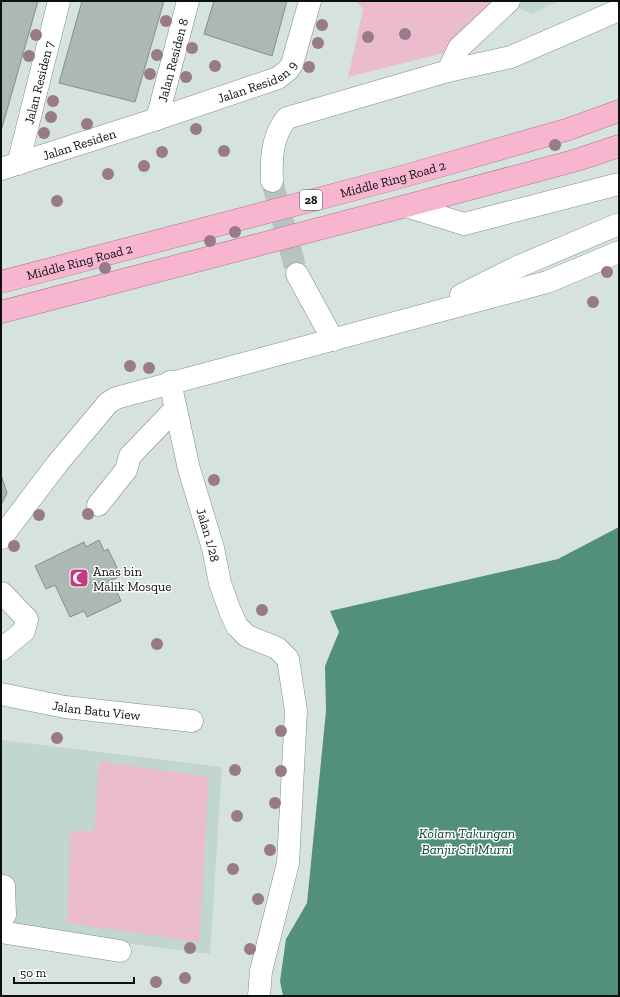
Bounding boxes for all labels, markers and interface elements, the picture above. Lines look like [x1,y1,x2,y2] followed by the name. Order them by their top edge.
[154,16,191,104] street label: Jalan Residen 8
[21,39,56,126] street label: Jalan Residen 7
[215,58,300,105] street label: Jalan Residen 9
[41,125,118,163] street label: Jalan Residen
[338,157,447,200] street label: Middle Ring Road 2
[300,190,322,210] road number: 28
[25,240,134,282] street label: Middle Ring Road 2
[194,506,223,563] street label: Jalan 1/28
[93,564,171,594] place label: Anas bin Malik Mosque
[68,567,90,589] mosque icon: Anas bin Malik Mosque
[51,697,141,723] street label: Jalan Batu View
[419,825,515,858] water label: Kolam Takungan Banjir Sri Murni
[14,959,134,985] scale bar
[20,966,47,980] text: 50 m

